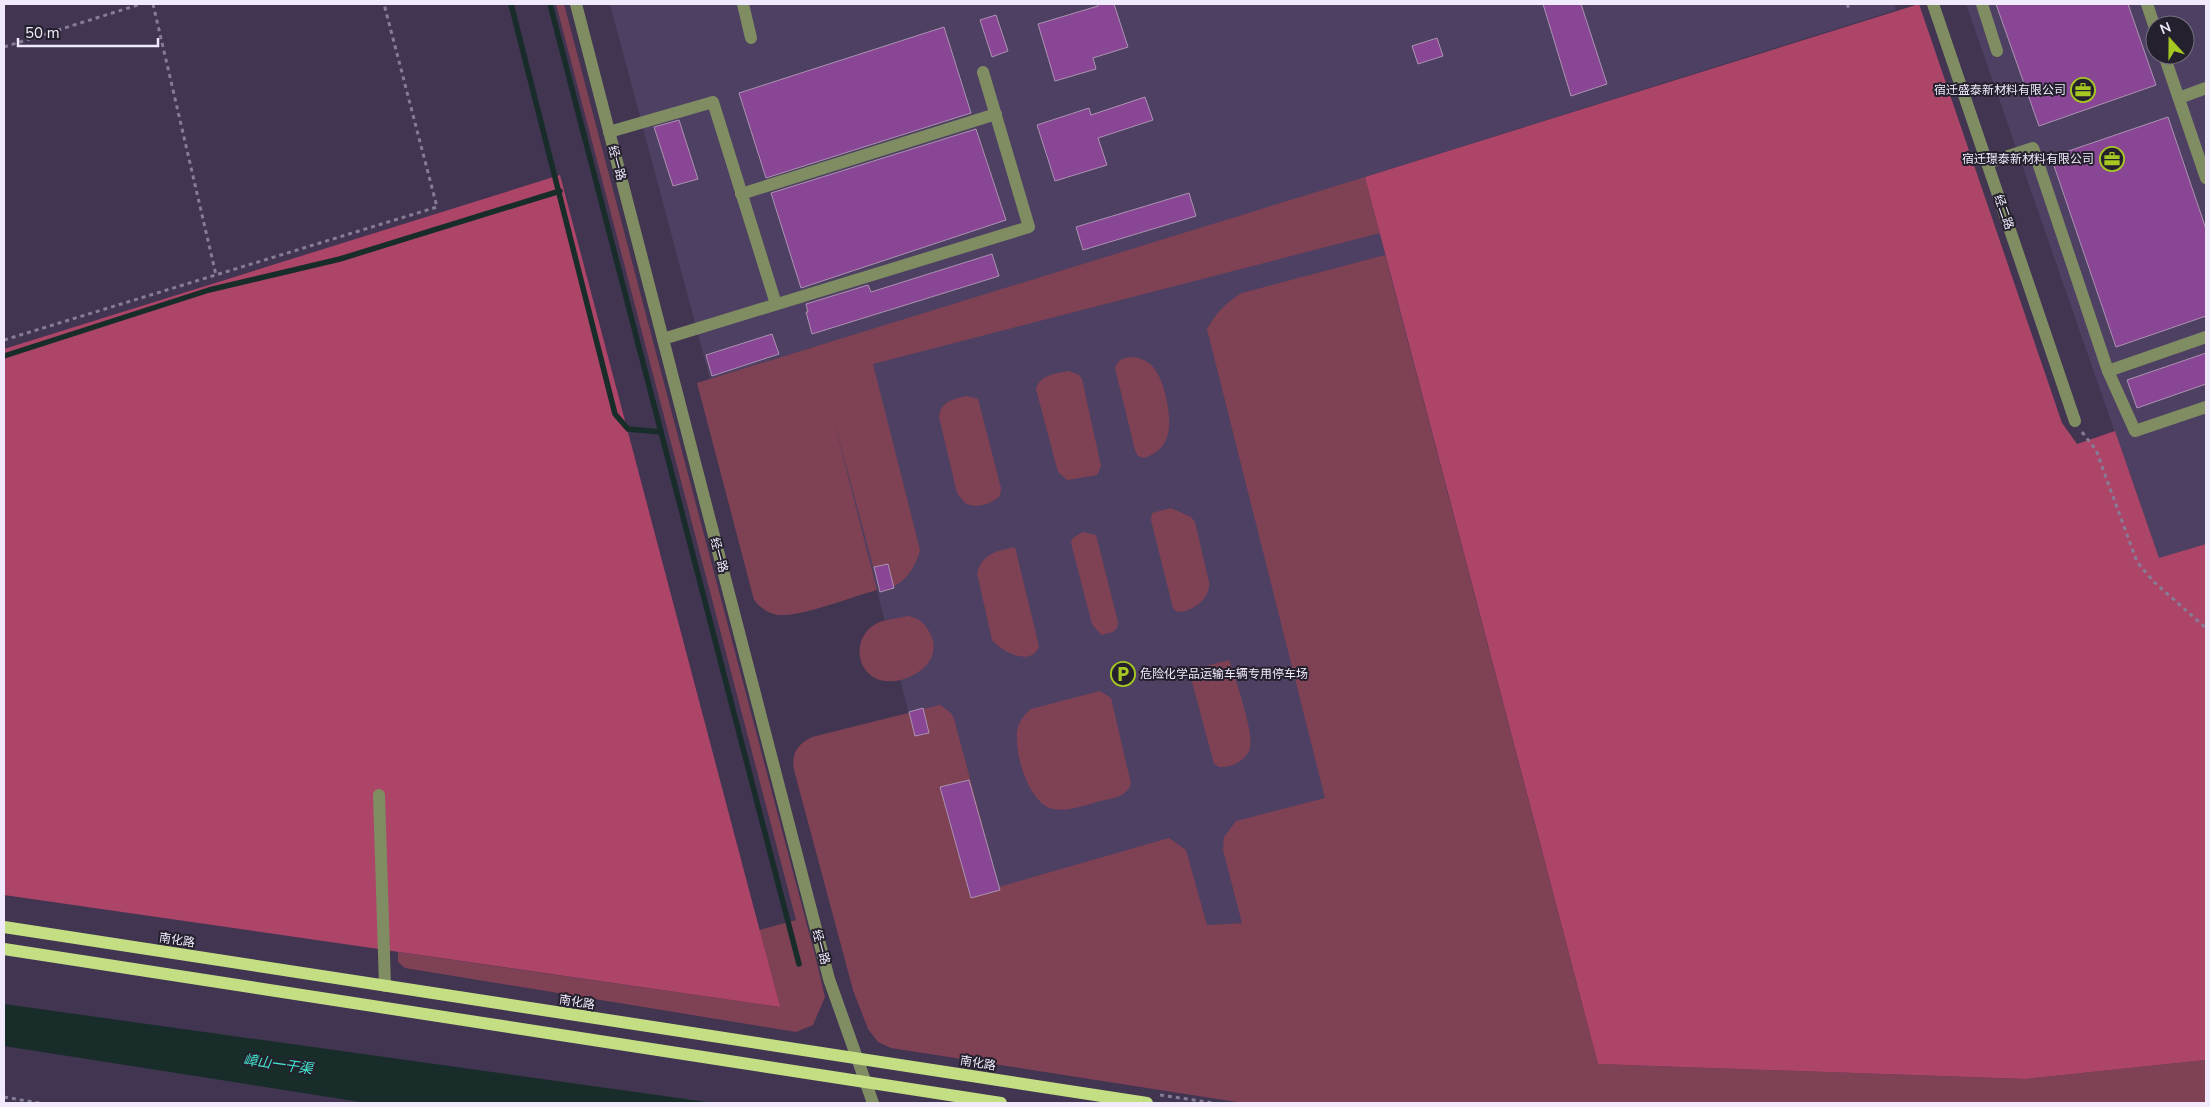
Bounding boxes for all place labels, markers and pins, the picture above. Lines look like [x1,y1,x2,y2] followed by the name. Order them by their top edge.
[2070,77,2096,103] office icon: 宿迁盛泰新材料有限公司
[1934,82,2066,98] place label: 宿迁盛泰新材料有限公司
[2099,146,2125,172] office icon: 宿迁璟泰新材料有限公司
[1962,151,2094,167] place label: 宿迁璟泰新材料有限公司
[1110,661,1136,687] parking icon: 危险化学品运输车辆专用停车场
[1140,666,1308,682] place label: 危险化学品运输车辆专用停车场

